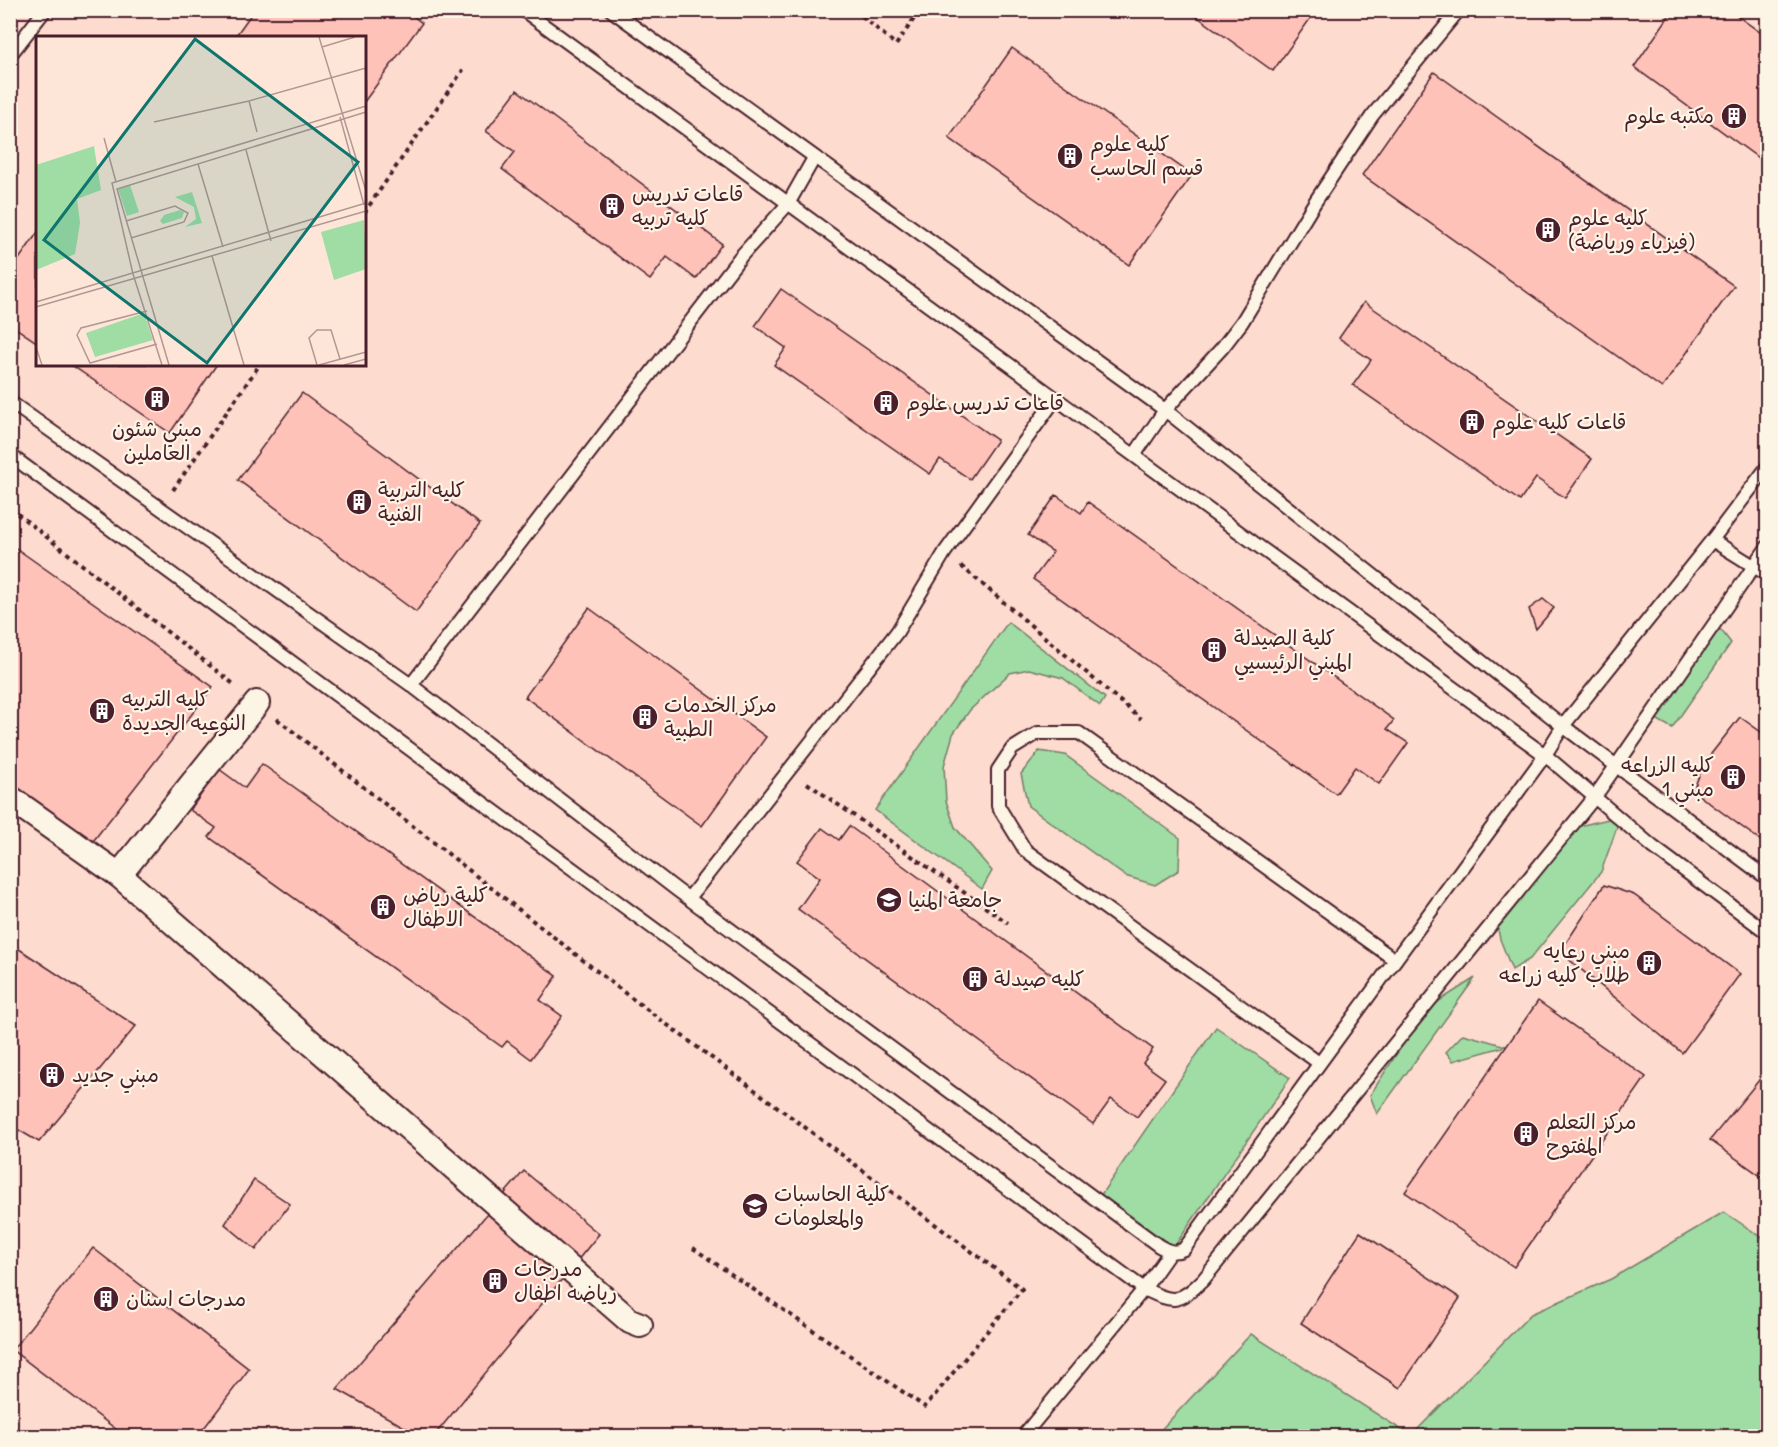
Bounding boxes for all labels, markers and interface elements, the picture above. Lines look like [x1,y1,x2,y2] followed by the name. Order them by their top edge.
[36,36,366,366] inset map
[1624,101,1714,132] place label: مكتبه علوم
[1719,101,1749,131] building icon: مكتبه علوم
[1090,129,1204,184] place label: كليه علوم قسم الحاسب
[1055,141,1085,171] building icon: كليه علوم قسم الحاسب
[632,179,743,232] place label: قاعات تدريس كليه تربيه
[597,191,627,221] building icon: قاعات تدريس كليه تربيه
[1568,203,1696,256] place label: كليه علوم (فيزياء ورياضة)
[1533,215,1563,245] building icon: كليه علوم (فيزياء ورياضة)
[142,384,172,414] building icon: مبني شئون العاملين
[871,388,901,418] building icon: قاعات تدريس علوم
[906,388,1064,419] place label: قاعات تدريس علوم
[1457,407,1487,437] building icon: قاعات كليه علوم
[1492,407,1626,438] place label: قاعات كليه علوم
[112,414,202,467] place label: مبني شئون العاملين
[378,475,465,528] place label: كليه التربية الفنية
[344,487,374,517] building icon: كليه التربية الفنية
[1234,623,1352,681] place label: كلية الصيدلة المبني الرئيسيي
[1199,635,1229,665] building icon: كلية الصيدلة المبني الرئيسيي
[122,684,246,737] place label: كليه التربيه النوعيه الجديدة
[664,690,777,743] place label: مركز الخدمات الطبية
[87,696,117,726] building icon: كليه التربيه النوعيه الجديدة
[630,702,660,732] building icon: مركز الخدمات الطبية
[1621,750,1714,808] place label: كليه الزراعه مبني 1
[1718,762,1748,792] building icon: كليه الزراعه مبني 1
[403,880,488,933] place label: كلية رياض الاطفال
[874,885,904,915] school or university icon: جامعة المنيا
[908,885,1002,914] place label: جامعة المنيا
[368,892,398,922] building icon: كلية رياض الاطفال
[1499,936,1630,989] place label: مبني رعايه طلاب كليه زراعه
[1634,948,1664,978] building icon: مبني رعايه طلاب كليه زراعه
[960,964,990,994] building icon: كليه صيدلة
[994,964,1085,993] place label: كليه صيدلة
[37,1060,67,1090] building icon: مبني جديد
[72,1060,159,1094] place label: مبني جديد
[1546,1107,1637,1160] place label: مركز التعلم المفتوح
[1511,1119,1541,1149] building icon: مركز التعلم المفتوح
[774,1179,889,1232] place label: كلية الحاسبات والمعلومات
[740,1191,770,1221] school or university icon: كلية الحاسبات والمعلومات
[514,1254,617,1307] place label: مدرجات رياضه اطفال
[480,1266,510,1296] building icon: مدرجات رياضه اطفال
[91,1284,121,1314] building icon: مدرجات اسنان
[126,1284,246,1313] place label: مدرجات اسنان

